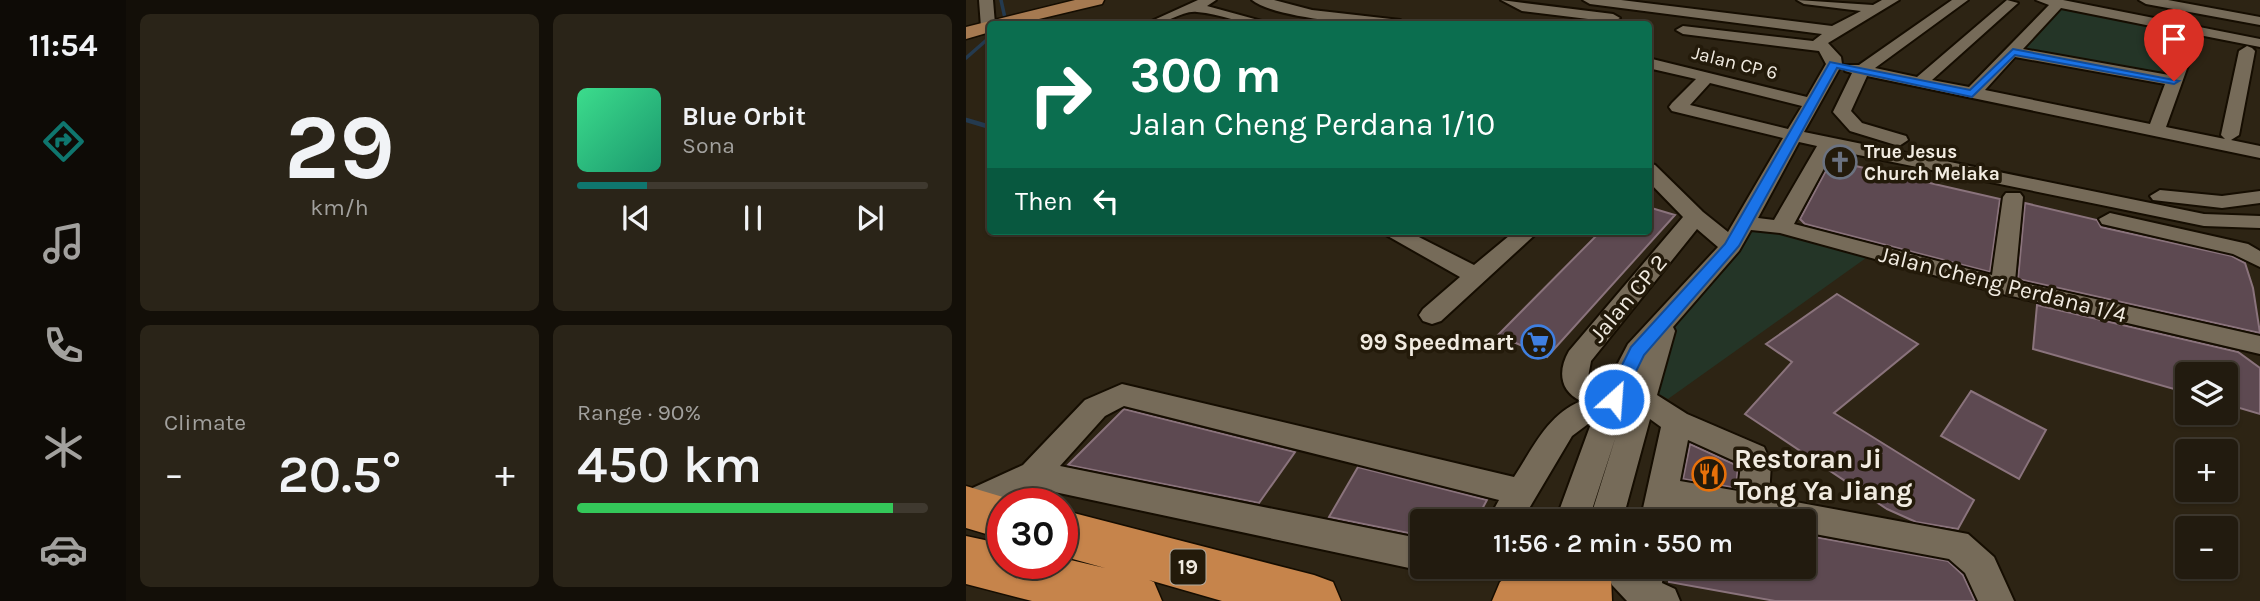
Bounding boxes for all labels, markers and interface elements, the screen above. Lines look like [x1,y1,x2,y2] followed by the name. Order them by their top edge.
[2144,9,2204,81] pin
[2155,20,2193,58] icon: arrive
[28,27,98,64] text: 11:54
[1690,42,1780,84] street label: Jalan CP 6
[1130,47,1281,104] text: 300 m
[1015,49,1106,140] icon: right
[284,95,395,201] text: 29
[682,101,806,132] text: Blue Orbit
[1130,106,1495,143] text: Jalan Cheng Perdana 1/10
[39,117,88,166] icon: directions
[682,132,735,159] text: Sona
[1864,141,2000,185] place label: True Jesus Church Melaka
[1821,143,1859,181] church icon: True Jesus Church Melaka
[1087,182,1125,220] icon: left
[1015,186,1073,217] text: Then
[310,194,369,221] text: km/h
[617,199,655,237] icon: previous
[734,199,772,237] icon: pause
[851,199,889,237] icon: next
[39,219,88,268] icon: music
[1876,241,2130,328] street label: Jalan Cheng Perdana 1/4
[1584,249,1673,348] street label: Jalan CP 2
[39,321,88,370] icon: phone
[1519,323,1557,361] supermarket icon: 99 Speedmart
[1360,329,1514,356] place label: 99 Speedmart
[1577,362,1651,436] position arrow
[2175,362,2238,579] map controls
[2175,362,2238,425] button: layers
[577,399,701,426] text: Range · 90%
[164,409,246,436] text: Climate
[39,423,88,472] icon: climate
[577,434,762,495] text: 450 km
[2175,439,2238,502] button: +
[1734,442,1913,507] place label: Restoran Ji Tong Ya Jiang
[278,444,401,505] text: 20.5°
[164,452,184,497] text: −
[495,452,515,497] text: +
[1690,455,1728,493] restaurant icon: Restoran Ji Tong Ya Jiang
[987,488,1078,579] speed limit sign: 30
[2175,516,2238,579] button: −
[39,525,88,574] icon: car
[1493,528,1733,559] text: 11:56 · 2 min · 550 m
[1170,550,1206,584] road number: 19

